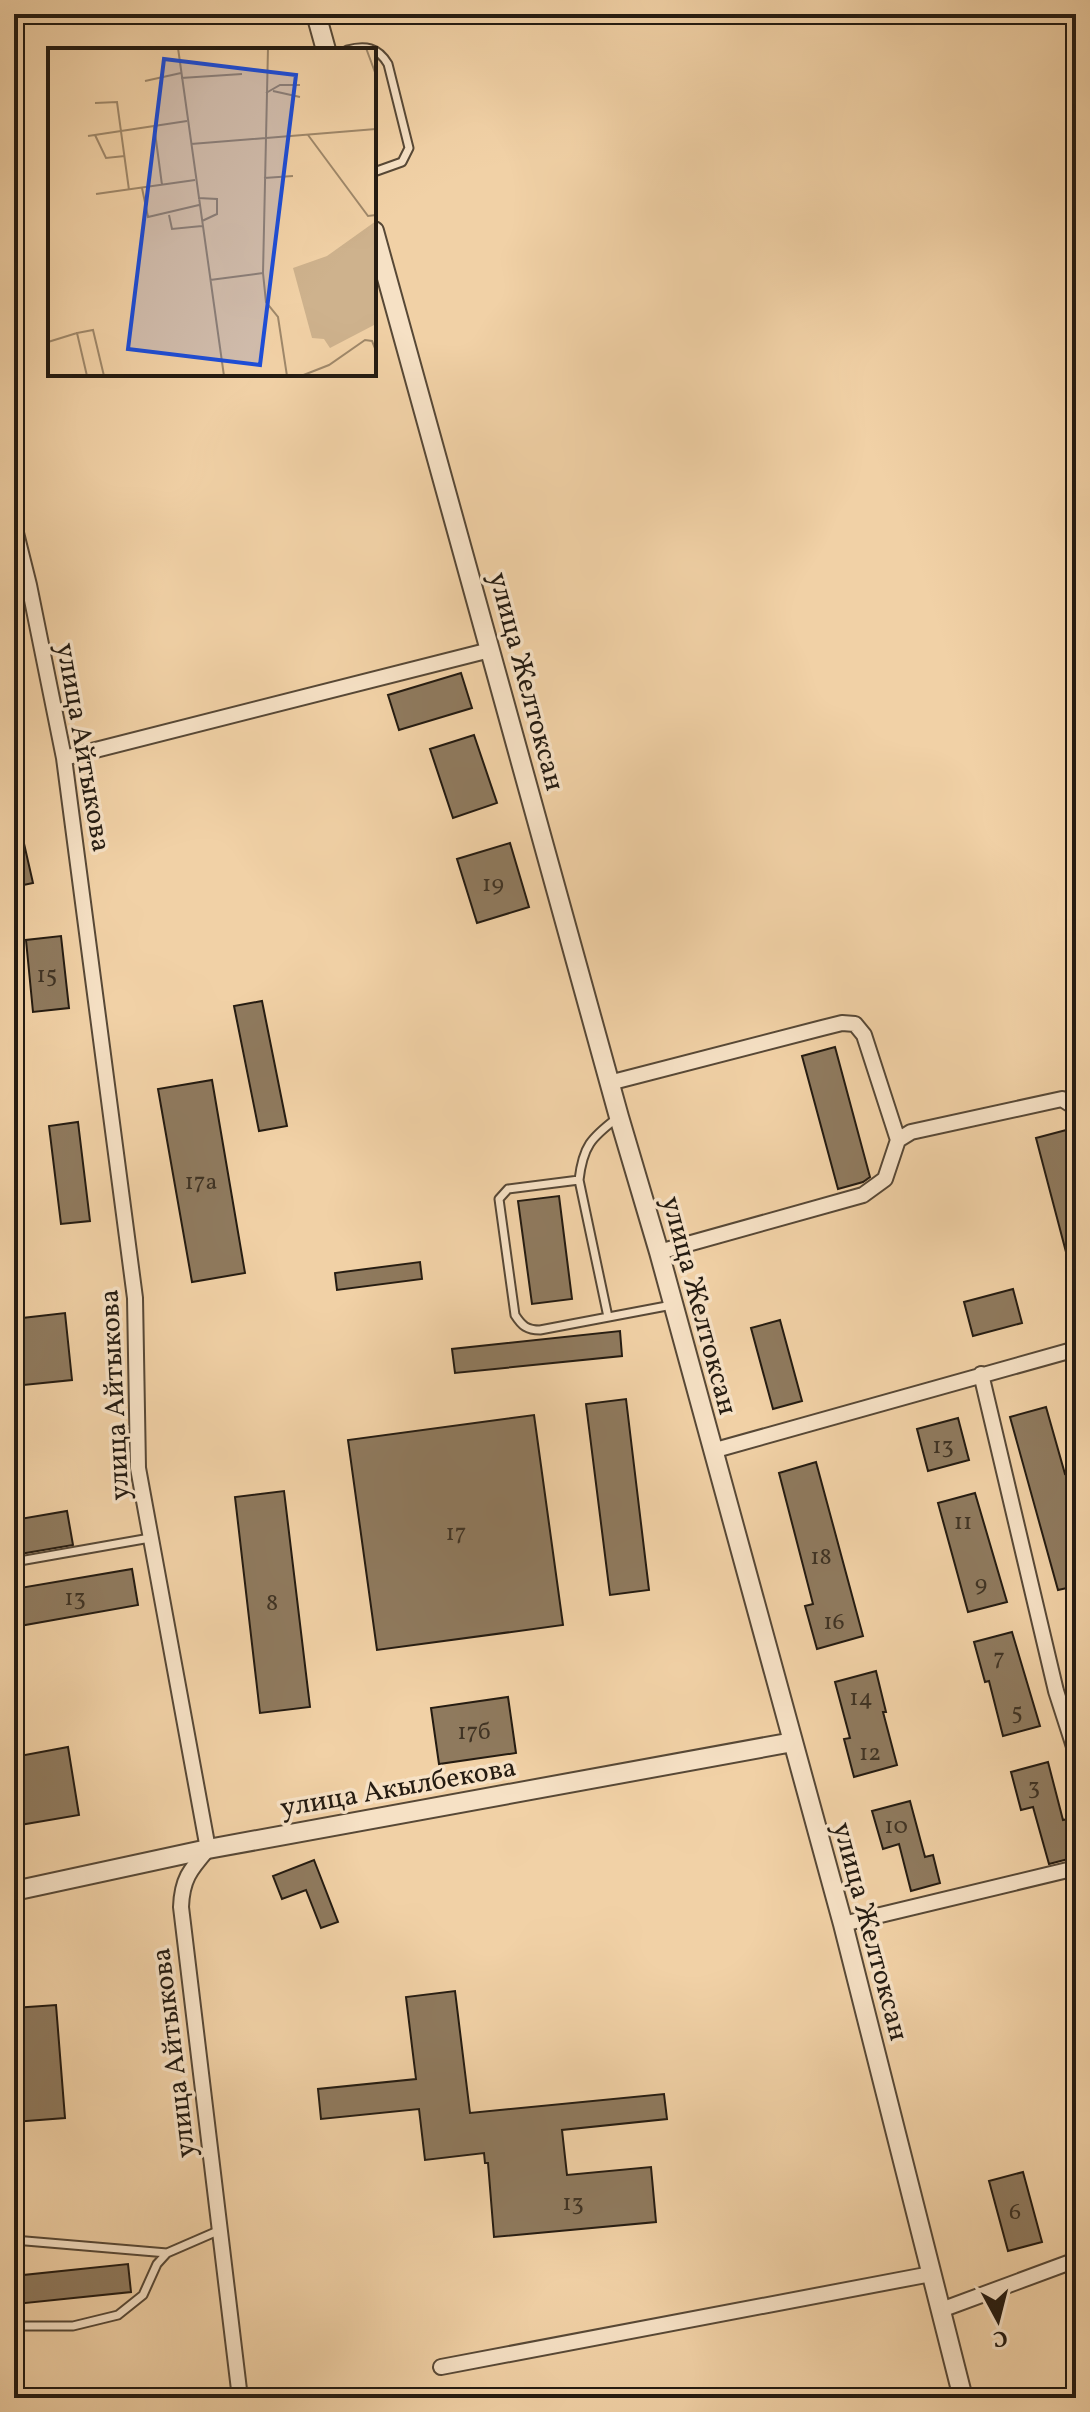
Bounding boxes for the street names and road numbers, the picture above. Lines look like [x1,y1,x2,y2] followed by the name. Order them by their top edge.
[478,568,574,795] street label: улица Желтоксан
[45,640,120,855] street label: улица Айтыкова
[651,1192,747,1419] street label: улица Желтоксан
[90,1288,141,1502] street label: улица Айтыкова
[277,1749,519,1828] street label: улица Акылбекова
[822,1818,918,2045] street label: улица Желтоксан
[142,1945,207,2160] street label: улица Айтыкова

